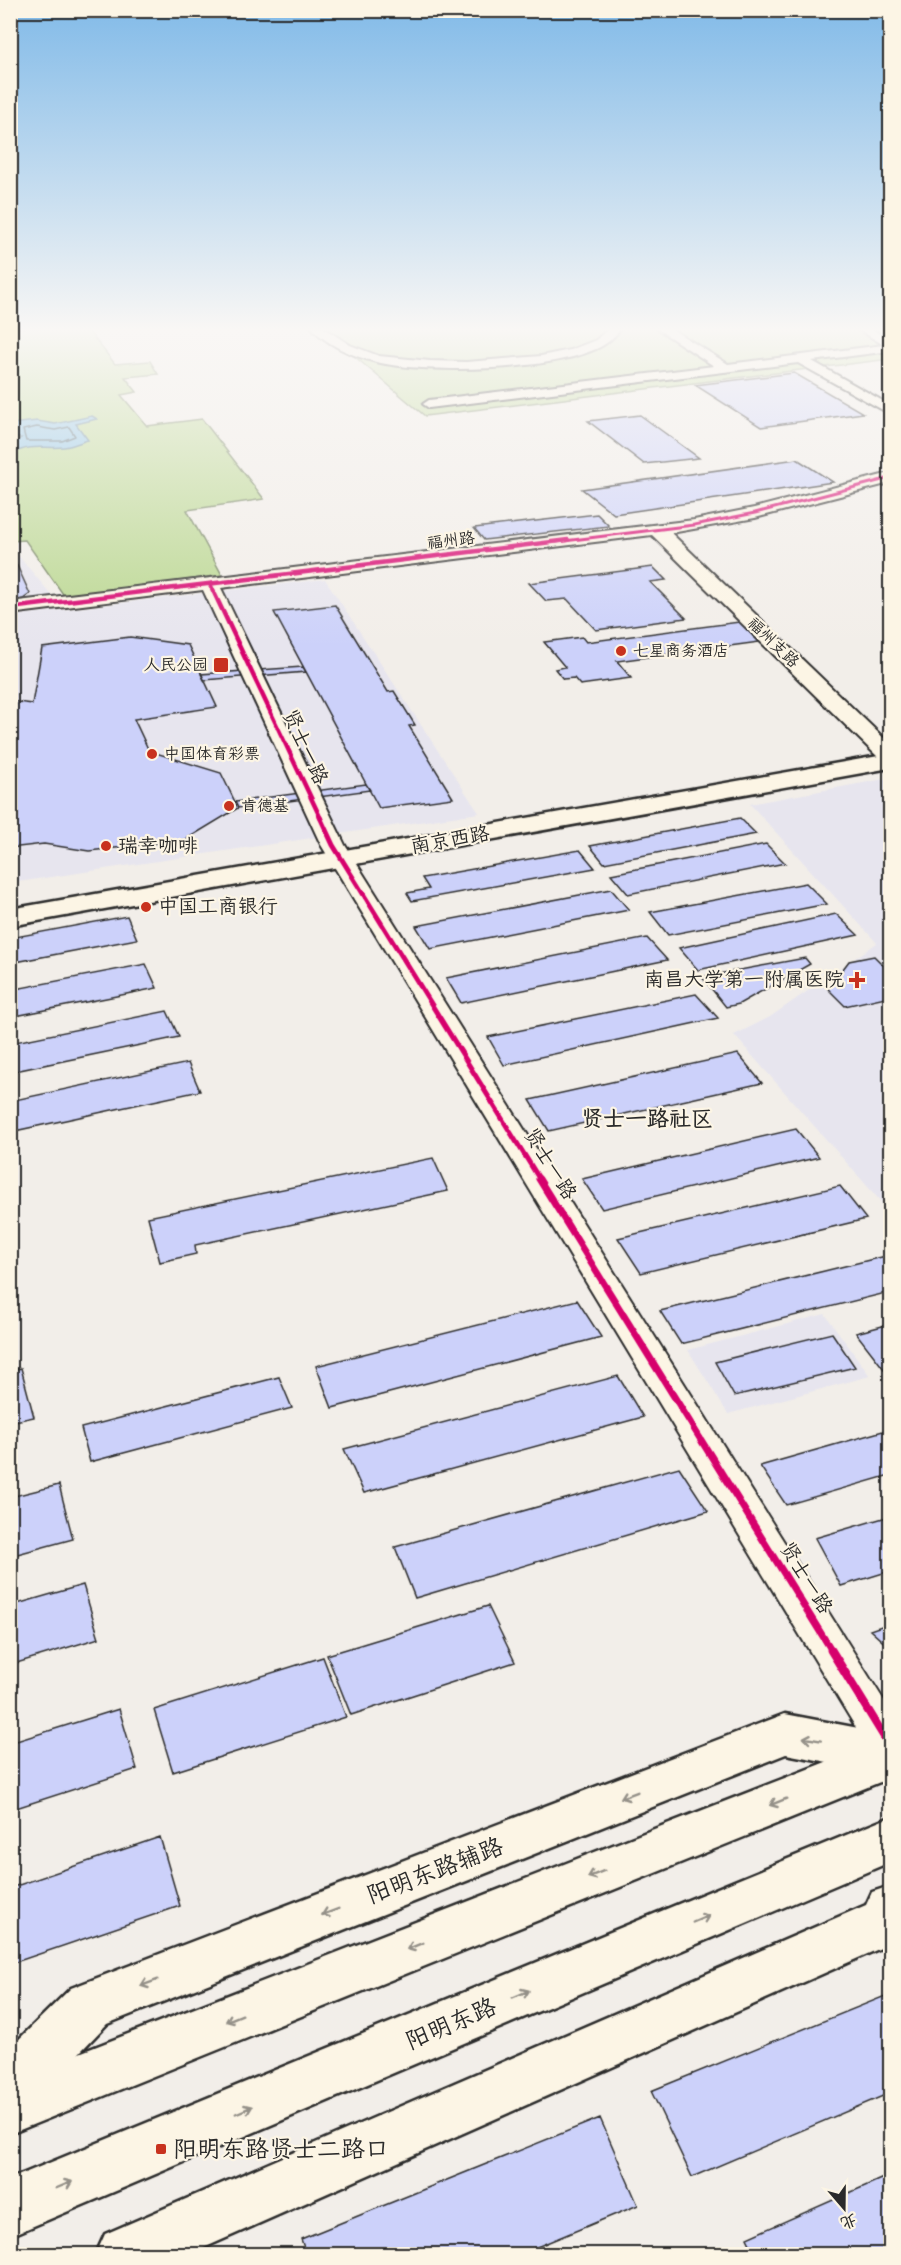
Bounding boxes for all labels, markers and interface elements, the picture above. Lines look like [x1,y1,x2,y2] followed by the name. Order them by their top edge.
[426,529,476,553] street label: 福州路
[743,614,803,672] street label: 福州支路
[633,642,729,661] place label: 七星商务酒店
[614,644,628,658] marker: 七星商务酒店
[144,656,208,675] place label: 人民公园
[212,656,230,674] marker: 人民公园
[277,706,333,789] street label: 贤士一路
[164,745,260,764] place label: 中国体育彩票
[145,747,159,761] marker: 中国体育彩票
[241,797,289,816] place label: 肯德基
[222,799,236,813] marker: 肯德基
[409,821,492,859] street label: 南京西路
[118,834,198,858] place label: 瑞幸咖啡
[99,839,113,853] marker: 瑞幸咖啡
[158,895,278,919] place label: 中国工商银行
[139,900,153,914] marker: 中国工商银行
[644,968,844,992] place label: 南昌大学第一附属医院
[848,971,866,989] marker: 南昌大学第一附属医院
[581,1106,713,1133] district label: 贤士一路社区
[519,1124,582,1205] street label: 贤士一路
[775,1538,838,1619] street label: 贤士一路
[803,1733,823,1744] one-way arrow
[620,1790,639,1801] one-way arrow
[769,1797,787,1808] one-way arrow
[363,1832,507,1910] street label: 阳明东路辅路
[588,1869,606,1880] one-way arrow
[321,1907,340,1918] one-way arrow
[691,1913,710,1924] one-way arrow
[406,1941,425,1952] one-way arrow
[140,1978,158,1989] one-way arrow
[511,1988,530,1999] one-way arrow
[401,1992,501,2056] street label: 阳明东路
[225,2013,244,2024] one-way arrow
[235,2104,253,2115] one-way arrow
[173,2135,389,2164] place label: 阳明东路贤士二路口
[154,2142,168,2156] marker: 阳明东路贤士二路口
[814,2178,874,2238] north arrow
[55,2179,73,2190] one-way arrow
[838,2209,859,2232] text: 北

